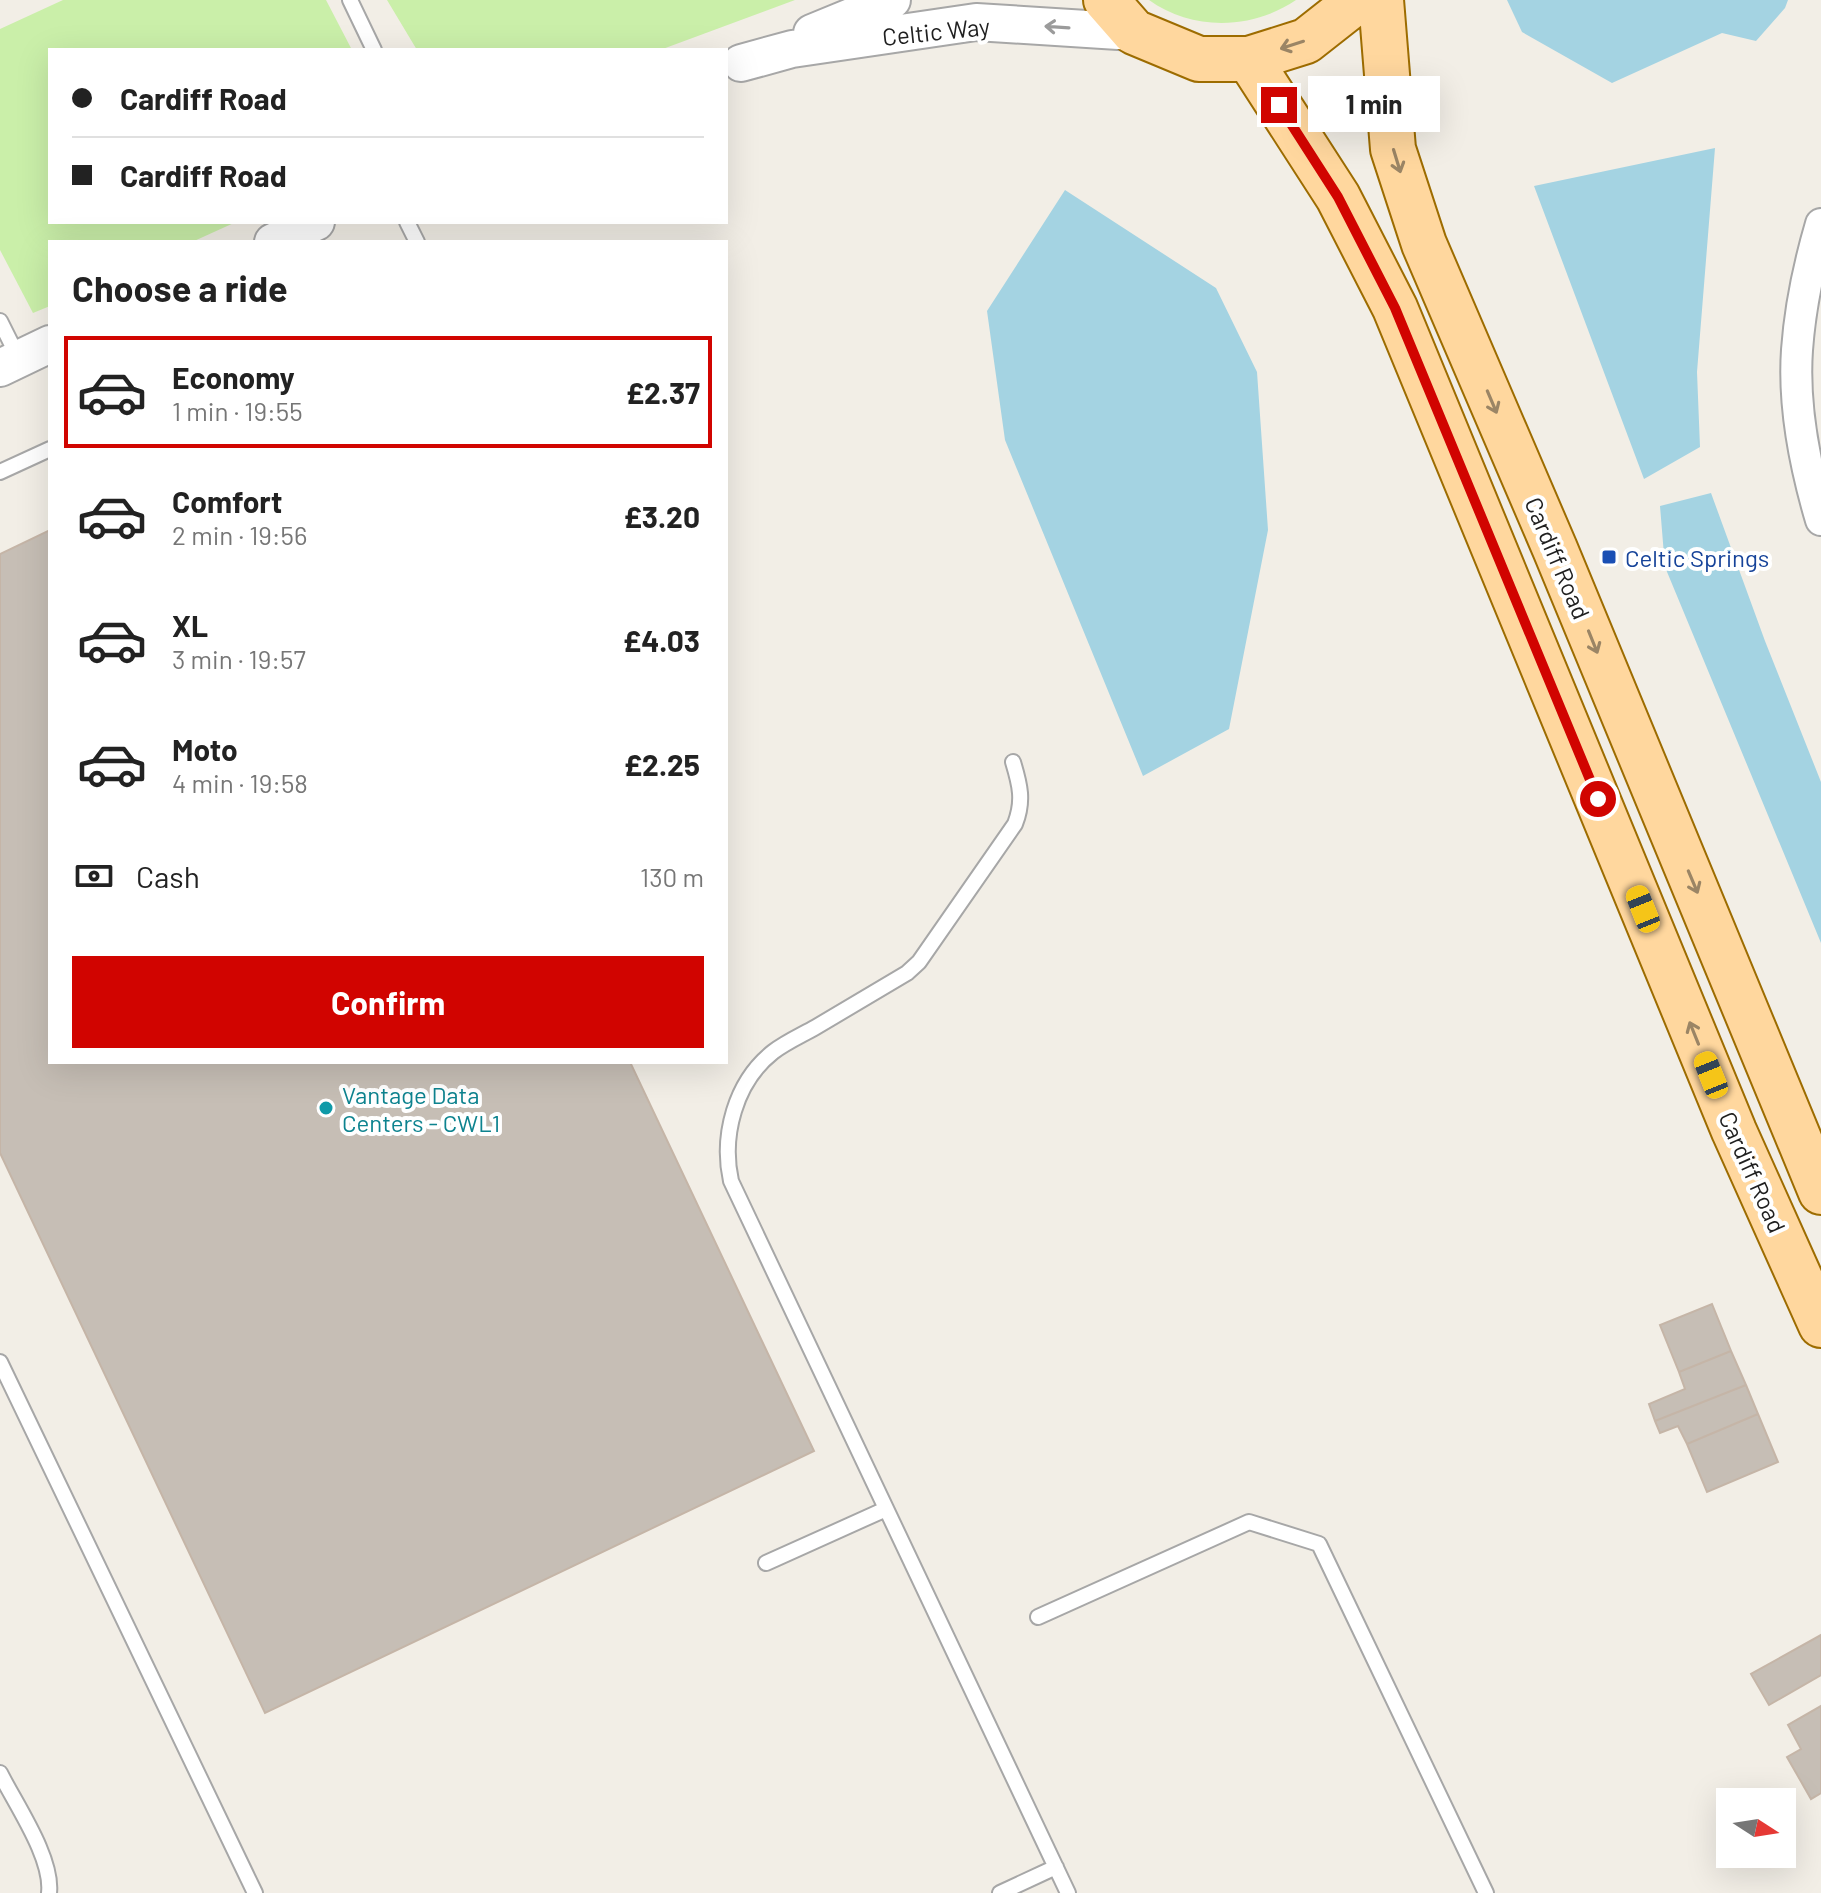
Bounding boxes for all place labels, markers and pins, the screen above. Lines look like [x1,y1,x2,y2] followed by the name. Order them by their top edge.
[1625,543,1769,572] place label: Celtic Springs
[1600,548,1618,566] marker: Celtic Springs
[342,1080,500,1137] place label: Vantage Data Centers - CWL1
[317,1099,335,1117] marker: Vantage Data Centers - CWL1

